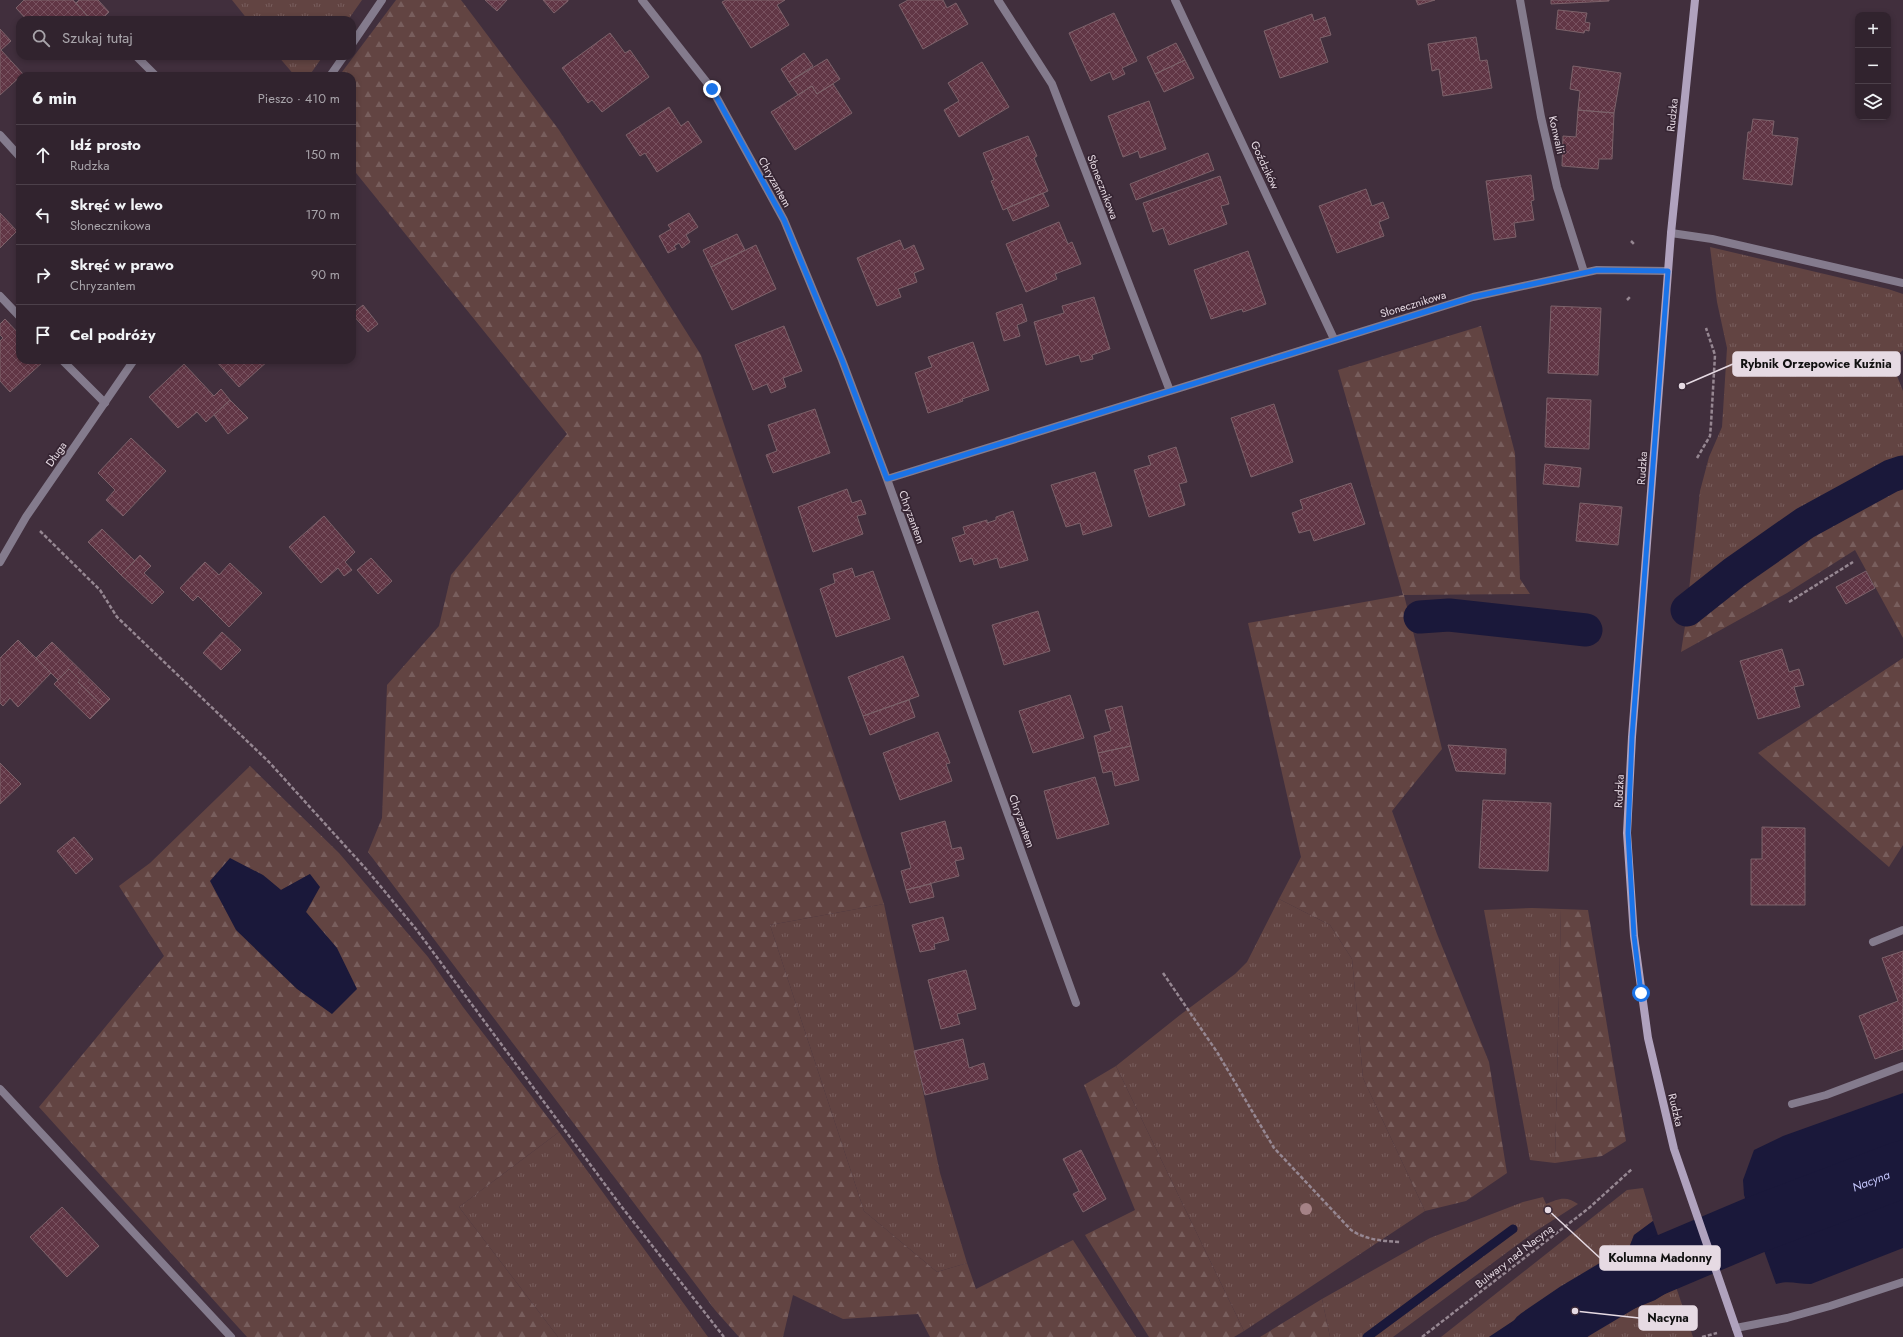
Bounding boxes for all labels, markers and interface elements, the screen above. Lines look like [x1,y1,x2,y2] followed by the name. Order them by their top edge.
[1855,12,1891,120] map controls
[1855,12,1891,48] button: +
[16,16,356,60] search box
[30,27,52,49] icon: search
[62,27,133,49] text: Szukaj tutaj
[1855,48,1891,84] button: −
[703,80,721,98] route end
[1855,84,1891,120] button: layers
[32,86,77,110] text: 6 min
[258,89,340,108] text: Pieszo · 410 m
[1662,98,1682,132] street label: Rudzka
[1545,114,1569,156] street label: Konwalii
[70,134,141,156] text: Idź prosto
[1247,138,1283,192] street label: Goździków
[32,144,54,166] icon: ahead
[305,145,340,164] text: 150 m
[1083,152,1123,222] street label: Słonecznikowa
[755,154,795,210] street label: Chryzantem
[70,156,109,175] text: Rudzka
[70,194,163,216] text: Skręć w lewo
[32,204,54,226] icon: left
[305,205,340,224] text: 170 m
[70,216,151,235] text: Słonecznikowa
[70,254,174,276] text: Skręć w prawo
[32,264,54,286] icon: right
[311,265,340,284] text: 90 m
[70,276,136,295] text: Chryzantem
[1378,286,1448,322] street label: Słonecznikowa
[32,324,54,346] icon: arrive
[70,324,155,346] text: Cel podróży
[1733,352,1900,376] callout: Rybnik Orzepowice Kuźnia
[1740,355,1892,373] text: Rybnik Orzepowice Kuźnia
[42,438,70,470] street label: Długa
[1633,451,1651,485] street label: Rudzka
[895,488,929,546] street label: Chryzantem
[1610,774,1628,808] street label: Rudzka
[1005,792,1039,850] street label: Chryzantem
[1632,984,1650,1002] route start
[1664,1092,1688,1128] street label: Rudzka
[1850,1166,1893,1196] water label: Nacyna
[1472,1220,1557,1292] street label: Bulwary nad Nacyną
[1600,1246,1720,1270] callout: Kolumna Madonny
[1608,1249,1713,1267] text: Kolumna Madonny
[1639,1306,1697,1330] callout: Nacyna
[1647,1309,1689,1327] text: Nacyna

